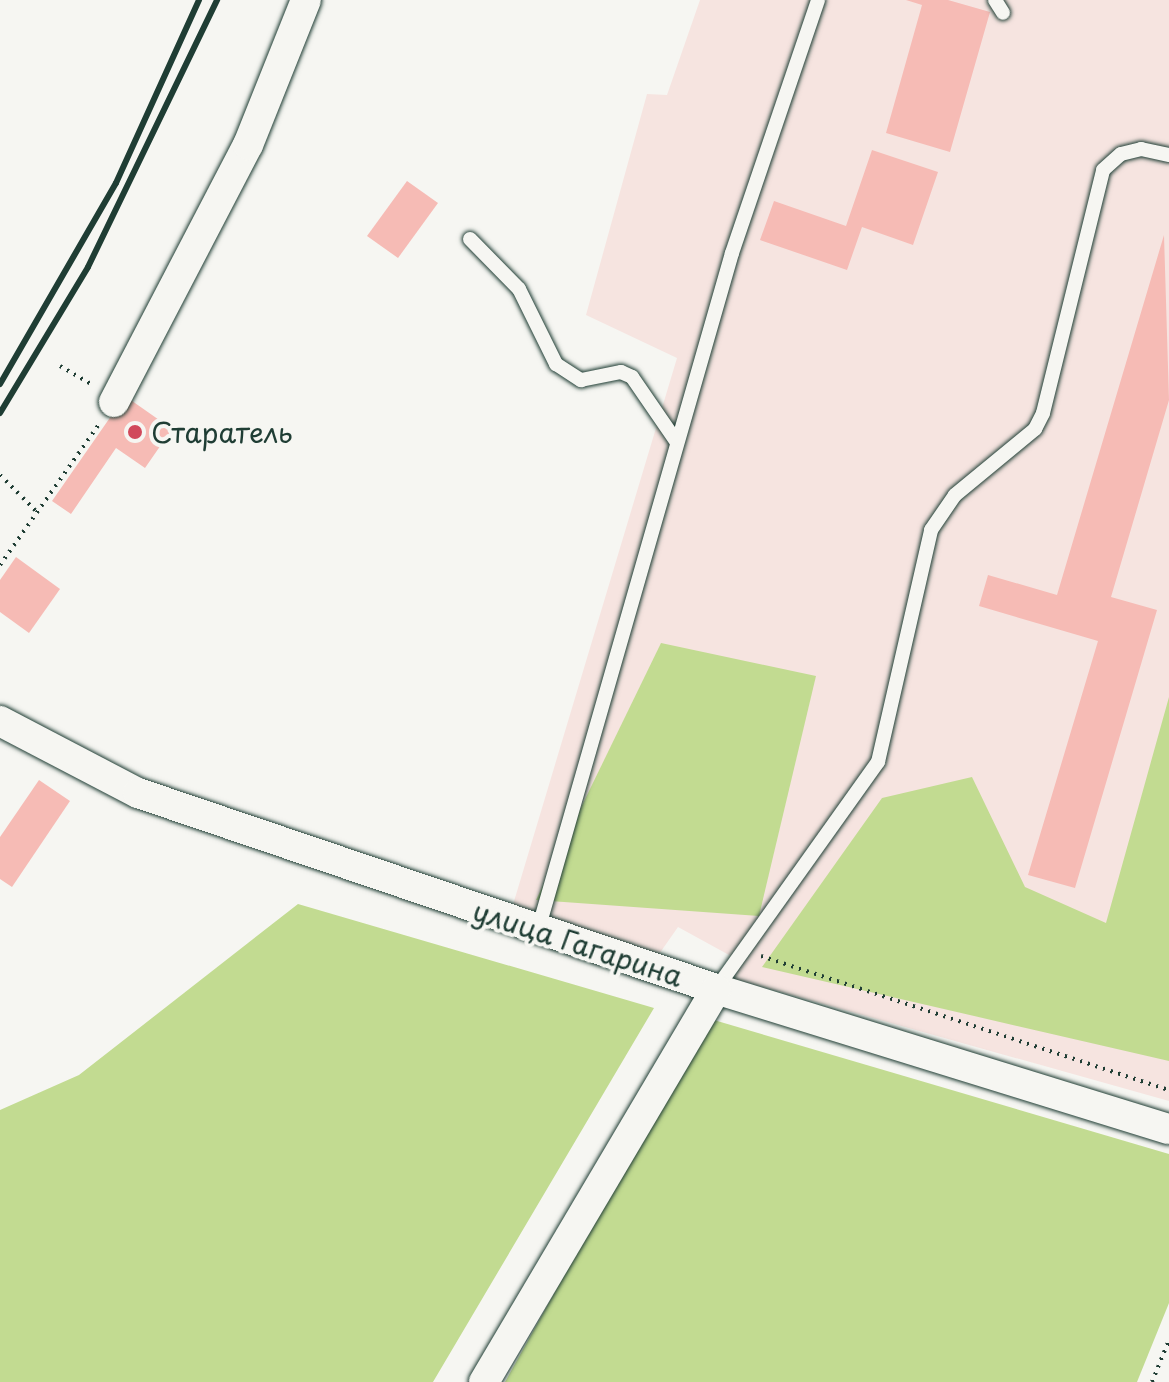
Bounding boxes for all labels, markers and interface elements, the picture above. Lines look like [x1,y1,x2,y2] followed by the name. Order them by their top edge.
[151,415,292,449] place label: Старатель
[126,423,144,441] marker: Старатель
[469,893,687,993] street label: улица Гагарина

